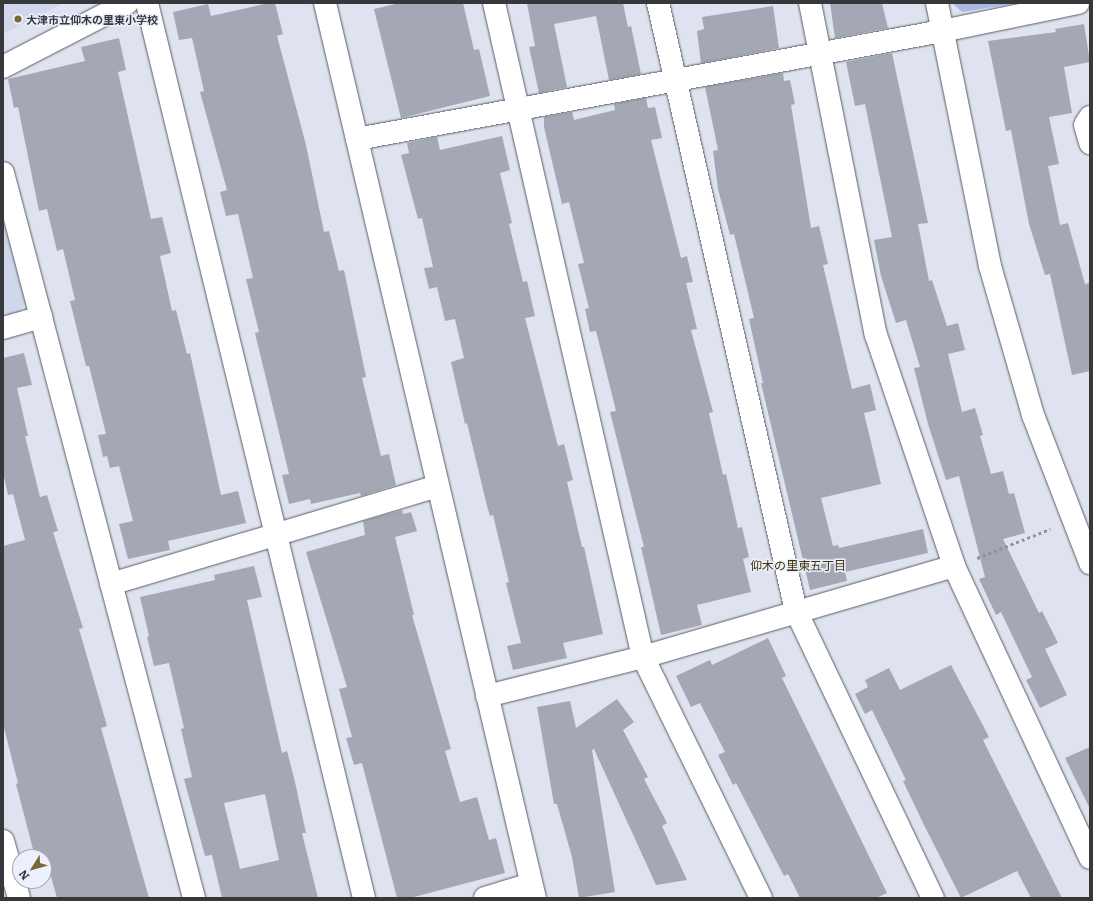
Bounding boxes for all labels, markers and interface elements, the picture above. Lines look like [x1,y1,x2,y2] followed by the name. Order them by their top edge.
[26,12,158,26] place label: 大津市立仰木の里東小学校
[13,14,23,24] marker: 大津市立仰木の里東小学校
[750,559,846,573] district label: 仰木の里東五丁目
[12,849,52,889] north arrow
[14,867,32,884] text: N

